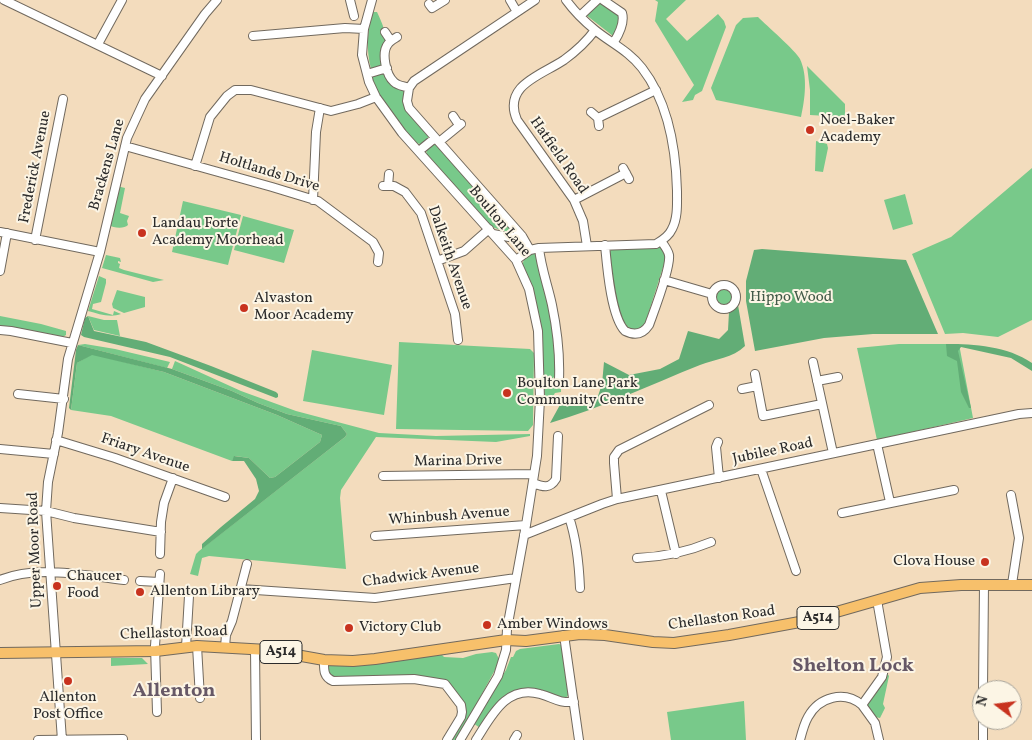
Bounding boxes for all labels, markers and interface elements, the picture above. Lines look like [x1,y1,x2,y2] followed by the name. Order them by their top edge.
[16,109,56,225] street label: Frederick Avenue
[820,112,895,147] place label: Noel-Baker Academy
[525,114,591,198] street label: Hatfield Road
[86,117,130,213] street label: Brackens Lane
[804,124,816,136] marker: Noel-Baker Academy
[216,149,322,197] street label: Holtlands Drive
[464,183,534,261] street label: Boulton Lane
[423,204,475,312] street label: Dalkeith Avenue
[152,215,284,250] place label: Landau Forte Academy Moorhead
[136,227,148,239] marker: Landau Forte Academy Moorhead
[750,289,832,307] park label: Hippo Wood
[254,290,354,325] place label: Alvaston Moor Academy
[238,302,250,314] marker: Alvaston Moor Academy
[517,375,644,410] place label: Boulton Lane Park Community Centre
[501,387,513,399] marker: Boulton Lane Park Community Centre
[98,430,192,478] street label: Friary Avenue
[731,435,815,469] street label: Jubilee Road
[414,452,502,472] street label: Marina Drive
[25,491,47,609] street label: Upper Moor Road
[388,504,510,530] street label: Whinbush Avenue
[893,553,975,571] place label: Clova House
[979,556,991,568] marker: Clova House
[362,560,480,592] street label: Chadwick Avenue
[67,568,122,603] place label: Chaucer Food
[51,580,63,592] marker: Chaucer Food
[150,583,260,601] place label: Allenton Library
[134,586,146,598] marker: Allenton Library
[667,603,777,635] street label: Chellaston Road
[797,606,839,630] road number: A514
[497,616,608,634] place label: Amber Windows
[359,619,441,637] place label: Victory Club
[481,619,493,631] marker: Amber Windows
[343,622,355,634] marker: Victory Club
[120,623,228,645] street label: Chellaston Road
[260,640,302,664] road number: A514
[792,655,914,679] district label: Shelton Lock
[62,675,74,687] marker: Allenton Post Office
[132,680,216,704] district label: Allenton
[972,680,1022,730] north arrow
[33,689,103,724] place label: Allenton Post Office
[972,694,993,709] text: N

